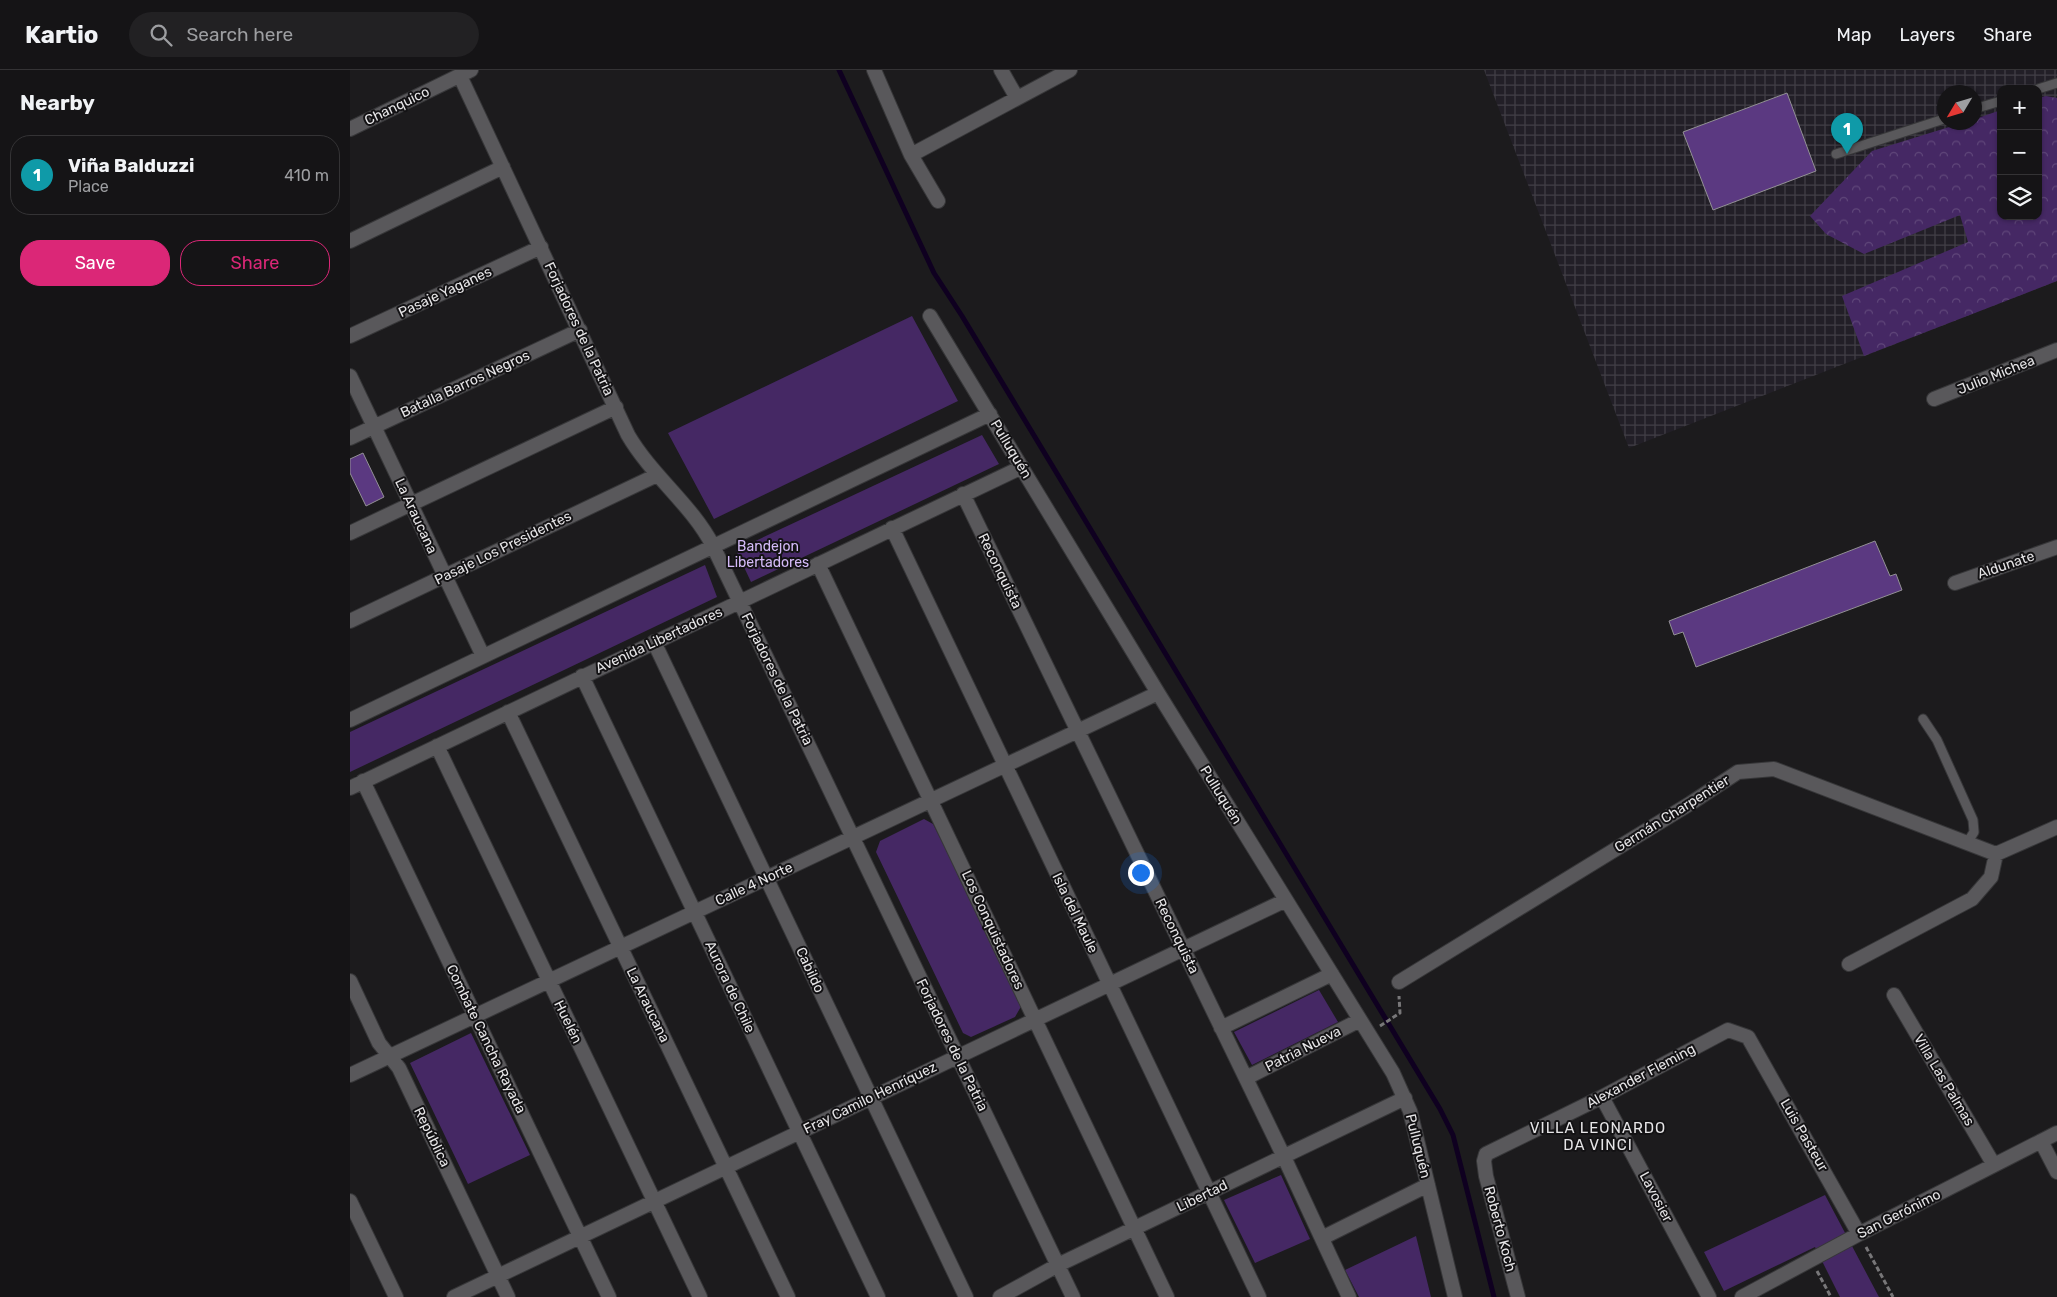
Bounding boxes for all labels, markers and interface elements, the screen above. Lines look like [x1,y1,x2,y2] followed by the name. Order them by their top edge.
[129,12,479,57] search box
[25,21,99,49] text: Kartio
[147,21,175,49] icon: search
[187,23,293,46] text: Search here
[1837,24,1872,46] text: Map
[1900,24,1955,46] text: Layers
[1983,24,2032,46] text: Share
[362,83,432,129] street label: Chanquico
[1937,85,1982,130] north arrow
[1997,85,2042,220] map controls
[1997,85,2042,130] button: +
[20,90,95,115] text: Nearby
[1831,113,1863,154] pin: 1
[1997,130,2042,175] button: −
[68,154,195,177] text: Viña Balduzzi
[33,166,41,185] text: 1
[284,166,329,185] text: 410 m
[1997,175,2042,220] button: layers
[68,177,109,196] text: Place
[20,240,170,286] button: Save
[180,240,330,286] button: Share
[541,260,617,398] street label: Forjadores de la Patria
[396,263,494,321] street label: Pasaje Yaganes
[398,347,532,421] street label: Batalla Barros Negros
[1955,352,2037,398] street label: Julio Michea
[987,416,1035,482] street label: Pulluquén
[391,476,441,556] street label: La Araucana
[432,507,574,589] street label: Pasaje Los Presidentes
[974,531,1026,611] street label: Reconquista
[727,538,809,571] park label: Bandejon Libertadores
[1975,547,2037,583] street label: Aldunate
[593,603,725,677] street label: Avenida Libertadores
[738,610,816,748] street label: Forjadores de la Patria
[1196,763,1246,827] street label: Pulluquén
[1611,771,1733,856] street label: Germán Charpentier
[712,859,796,909] street label: Calle 4 Norte
[1128,860,1154,886] your location
[958,868,1028,992] street label: Los Conquistadores
[1048,870,1102,956] street label: Isla del Maule
[1151,896,1203,976] street label: Reconquista
[701,938,759,1036] street label: Aurora de Chile
[792,944,828,996] street label: Cabildo
[443,962,529,1116] street label: Combate Cancha Rayada
[623,965,673,1045] street label: La Araucana
[913,976,991,1114] street label: Forjadores de la Patria
[550,998,586,1046] street label: Huelén
[1262,1023,1344,1075] street label: Patria Nueva
[1910,1031,1978,1129] street label: Villa Las Palmas
[1584,1040,1698,1112] street label: Alexander Fleming
[801,1058,939,1138] street label: Fray Camilo Henríquez
[1776,1096,1832,1175] street label: Luis Pasteur
[410,1104,454,1170] street label: República
[1402,1112,1434,1180] street label: Pulluquén
[1530,1119,1666,1154] district label: VILLA LEONARDO DA VINCI
[1636,1169,1677,1226] street label: Lavosier
[1174,1176,1230,1216] street label: Libertad
[1480,1184,1520,1274] street label: Roberto Koch
[1854,1186,1944,1242] street label: San Gerónimo

